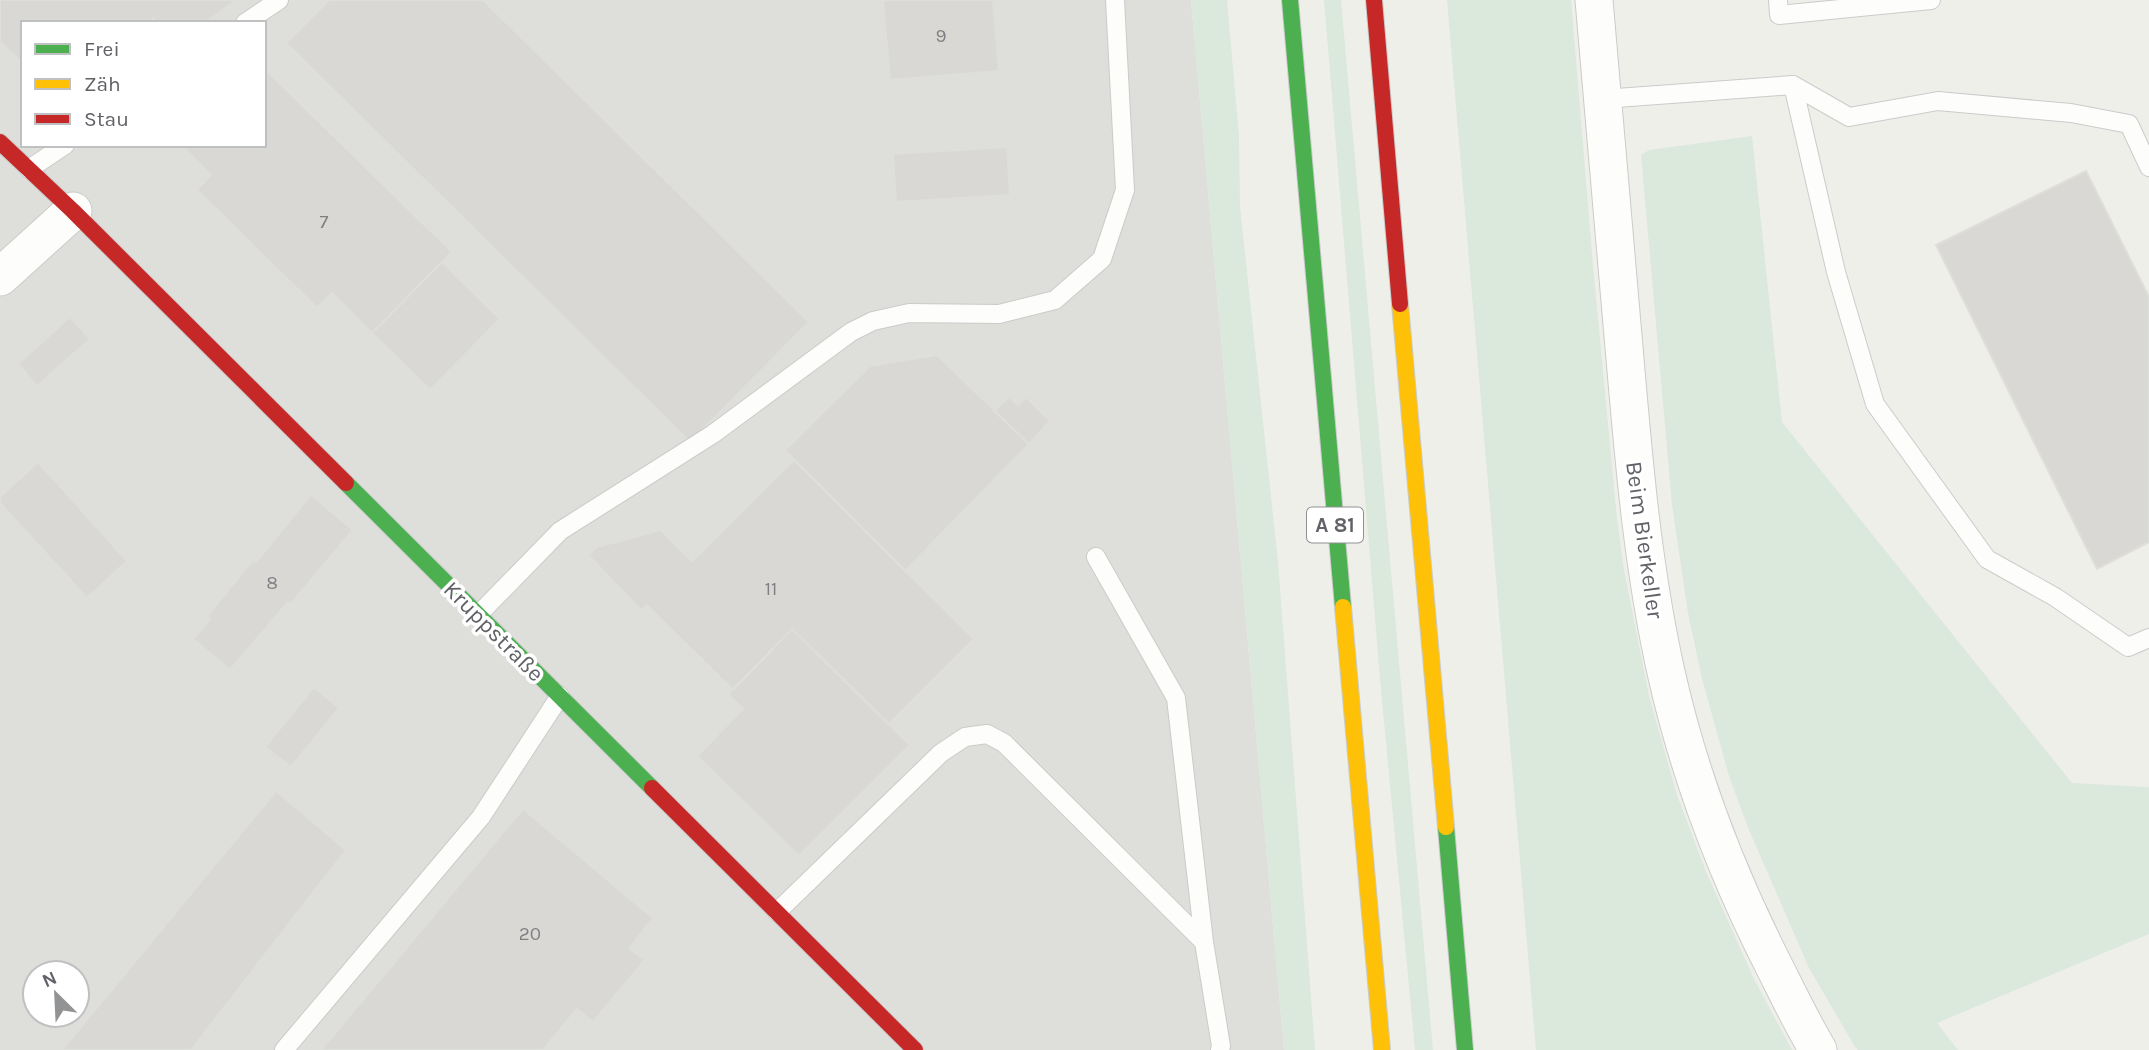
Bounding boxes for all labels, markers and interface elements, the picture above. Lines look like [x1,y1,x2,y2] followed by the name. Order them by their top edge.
[21,21,266,147] legend
[935,25,947,47] house number: 9
[84,37,120,61] text: Frei
[84,72,121,96] text: Zäh
[84,107,129,131] text: Stau
[320,211,329,233] house number: 7
[1620,459,1669,621] street label: Beim Bierkeller
[1307,508,1363,542] road number: A 81
[266,572,278,594] house number: 8
[438,576,549,687] street label: Kruppstraße
[765,578,777,600] house number: 11
[519,923,541,945] house number: 20
[21,959,91,1029] north arrow
[39,967,60,992] text: N

